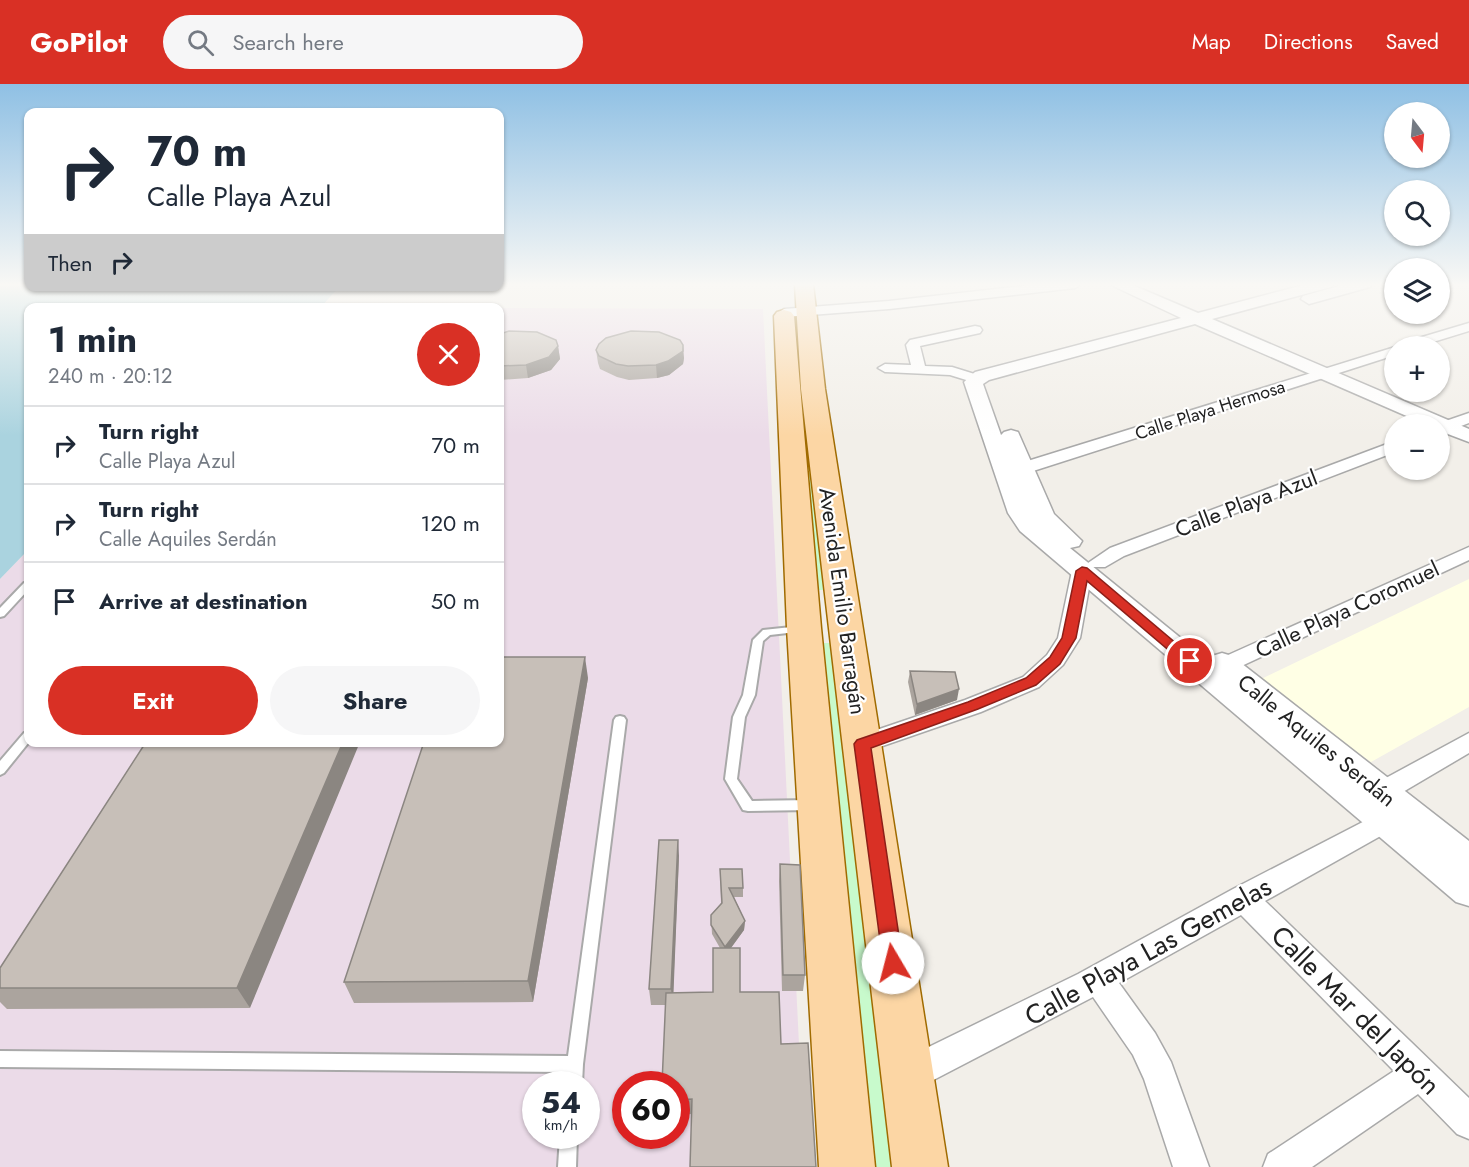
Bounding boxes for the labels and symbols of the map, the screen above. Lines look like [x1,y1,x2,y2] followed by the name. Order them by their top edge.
[1384,102,1450,168] north arrow
[1132,373,1288,447] street label: Calle Playa Hermosa
[1170,461,1322,545] street label: Calle Playa Azul
[811,486,875,716] street label: Avenida Emilio Barragán
[1250,552,1444,666] street label: Calle Playa Coromuel
[1164,635,1215,686] pin
[1231,666,1403,814] street label: Calle Aquiles Serdán
[1018,867,1279,1035] street label: Calle Playa Las Gemelas
[1262,916,1450,1104] street label: Calle Mar del Japón
[861,931,925,995] position arrow
[612,1071,690,1149] speed limit sign: 60

